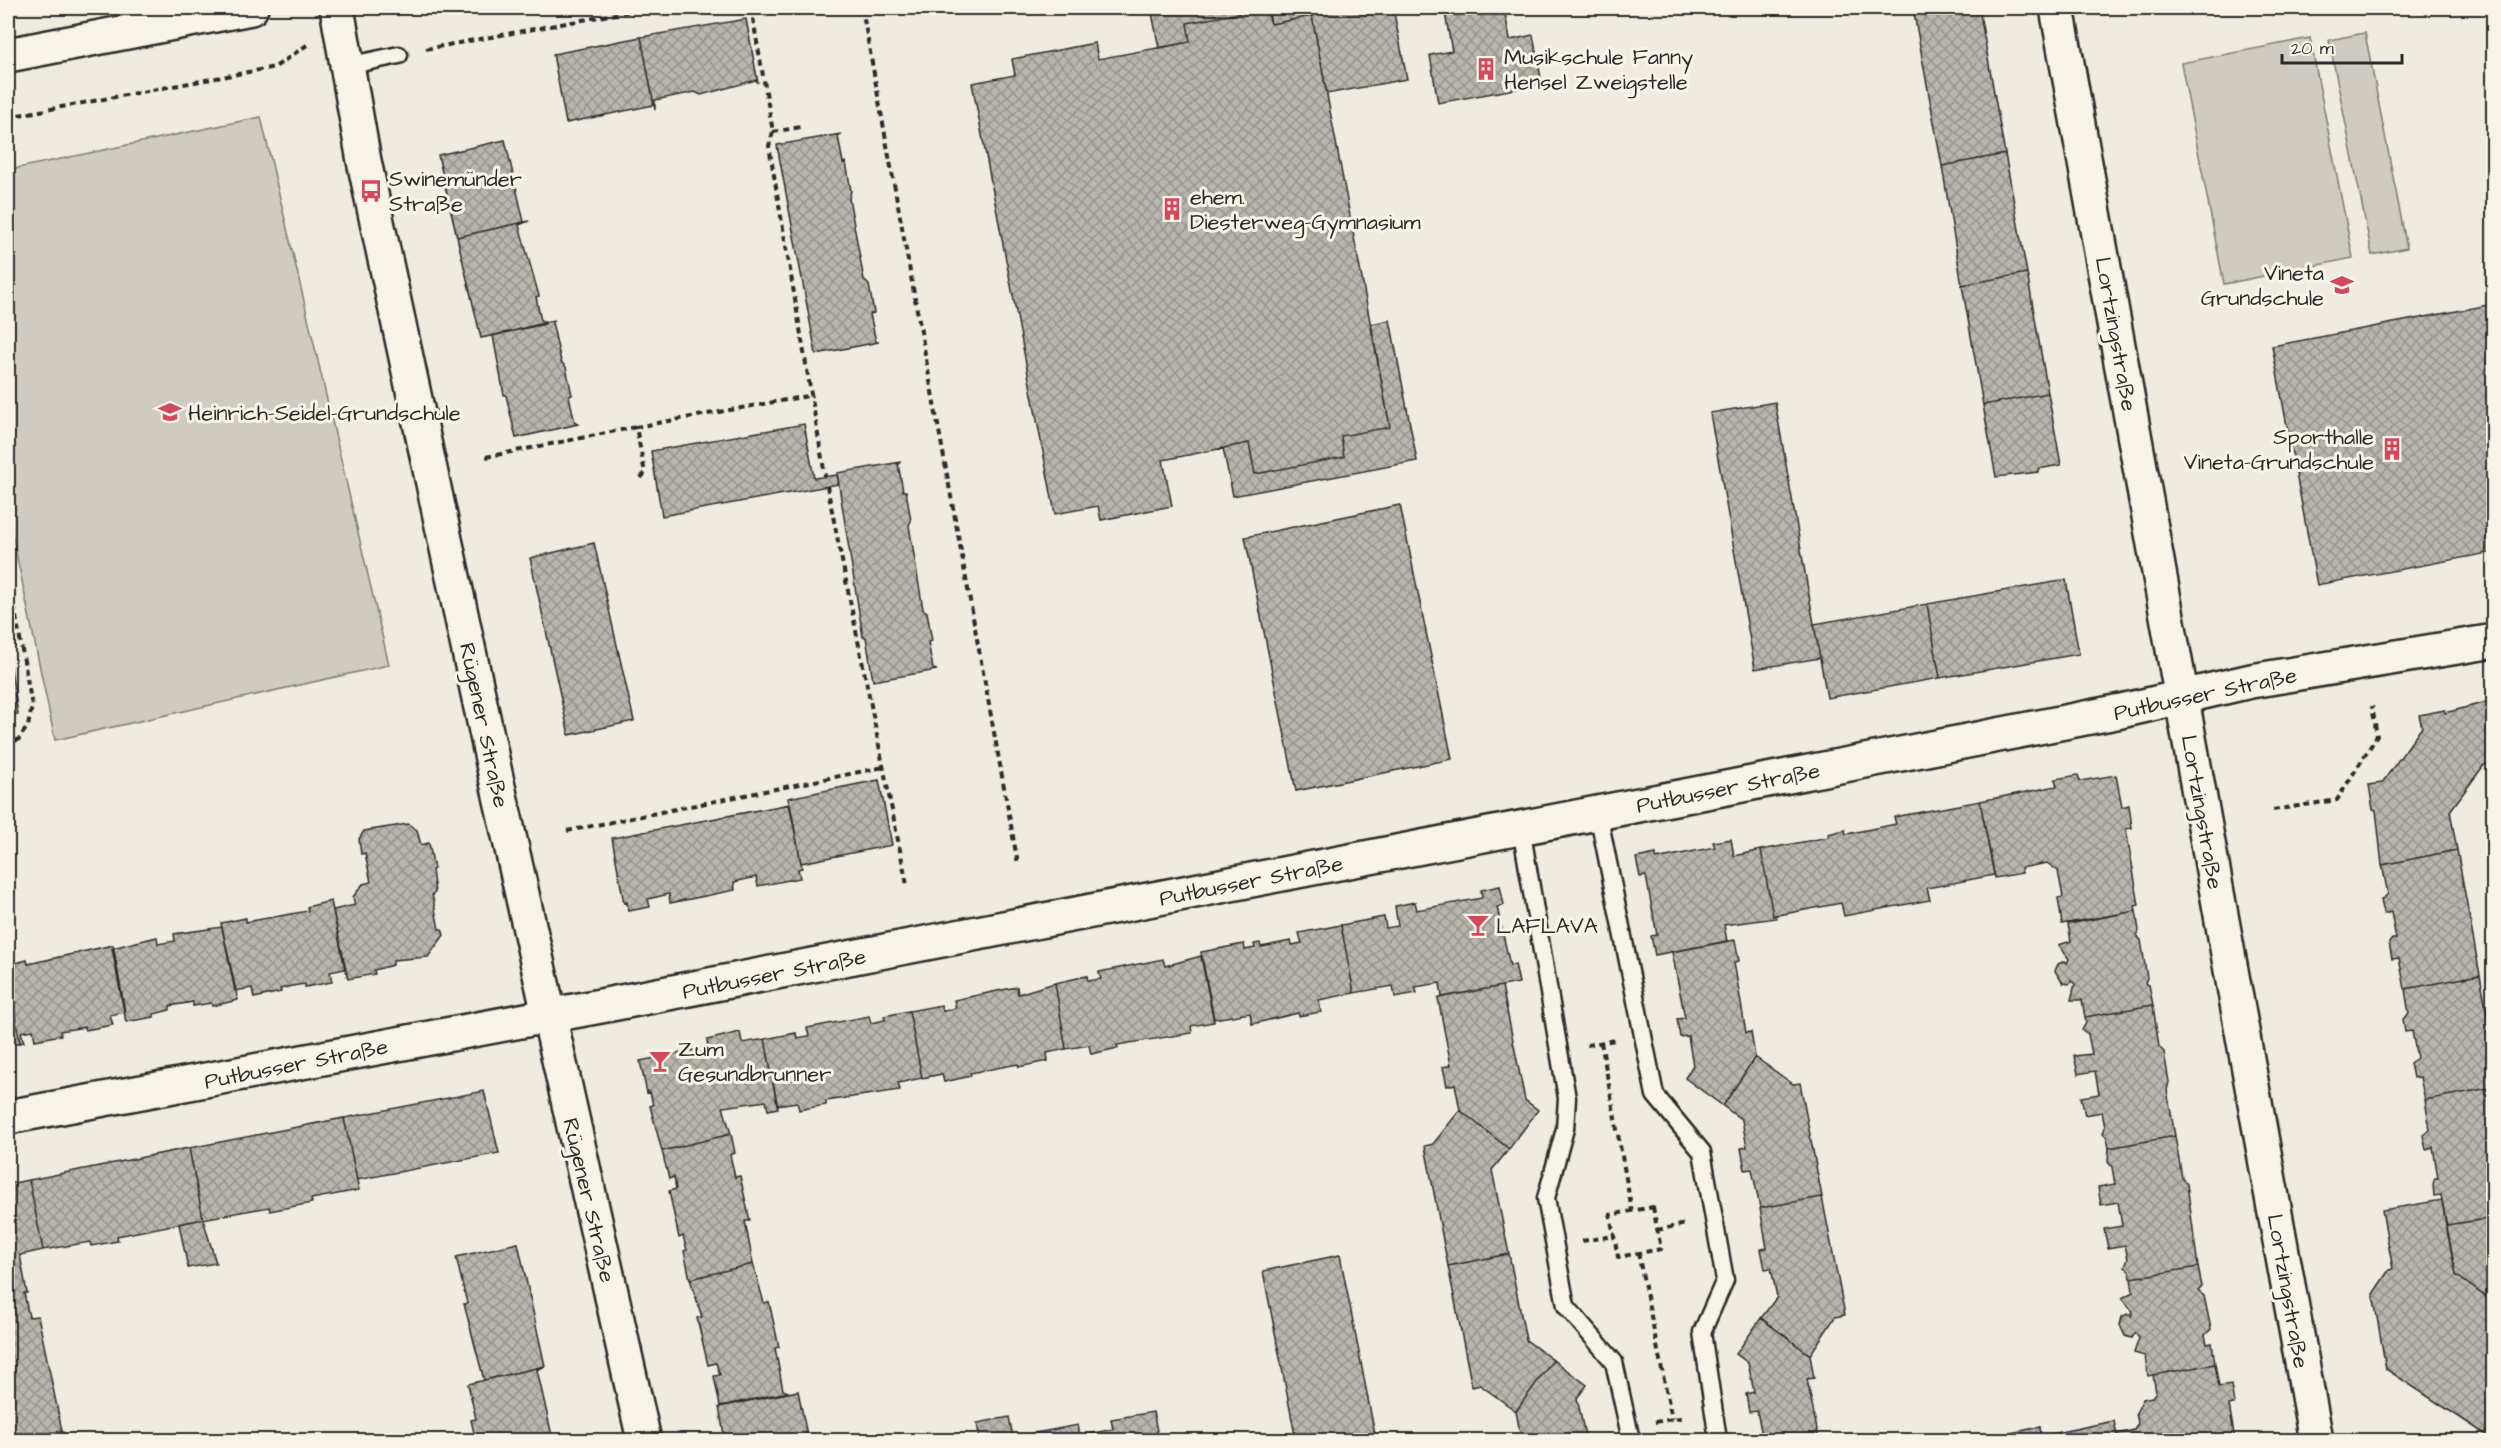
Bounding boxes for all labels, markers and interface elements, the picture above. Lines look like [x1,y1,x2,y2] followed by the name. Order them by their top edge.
[2282,27,2402,65] scale bar
[2291,36,2334,61] text: 20 m
[1504,42,1693,99] place label: Musikschule Fanny Hensel Zweigstelle
[1473,56,1499,82] building icon: Musikschule Fanny Hensel Zweigstelle
[389,164,522,220] place label: Swinemünder Straße
[358,178,384,204] bus stop icon: Swinemünder Straße
[1190,182,1421,239] place label: ehem. Diesterweg-Gymnasium
[1159,196,1185,222] building icon: ehem. Diesterweg-Gymnasium
[2086,255,2144,414] street label: Lortzingstraße
[2201,258,2324,314] place label: Vineta Grundschule
[2329,272,2355,298] school or university icon: Vineta Grundschule
[188,398,461,429] place label: Heinrich-Seidel-Grundschule
[157,399,183,425] school or university icon: Heinrich-Seidel-Grundschule
[2184,422,2374,478] place label: Sporthalle Vineta-Grundschule
[2379,436,2405,462] building icon: Sporthalle Vineta-Grundschule
[450,640,516,811] street label: Rügener Straße
[2111,660,2300,729] street label: Putbusser Straße
[2172,733,2230,892] street label: Lortzingstraße
[1634,755,1823,821] street label: Putbusser Straße
[1157,848,1346,914] street label: Putbusser Straße
[1496,911,1598,942] place label: LAFLAVA
[1465,912,1491,938] bar icon: LAFLAVA
[680,941,869,1007] street label: Putbusser Straße
[202,1031,391,1097] street label: Putbusser Straße
[678,1034,831,1090] place label: Zum Gesundbrunner
[647,1048,673,1074] bar icon: Zum Gesundbrunner
[554,1115,623,1286] street label: Rügener Straße
[2258,1212,2316,1371] street label: Lortzingstraße

